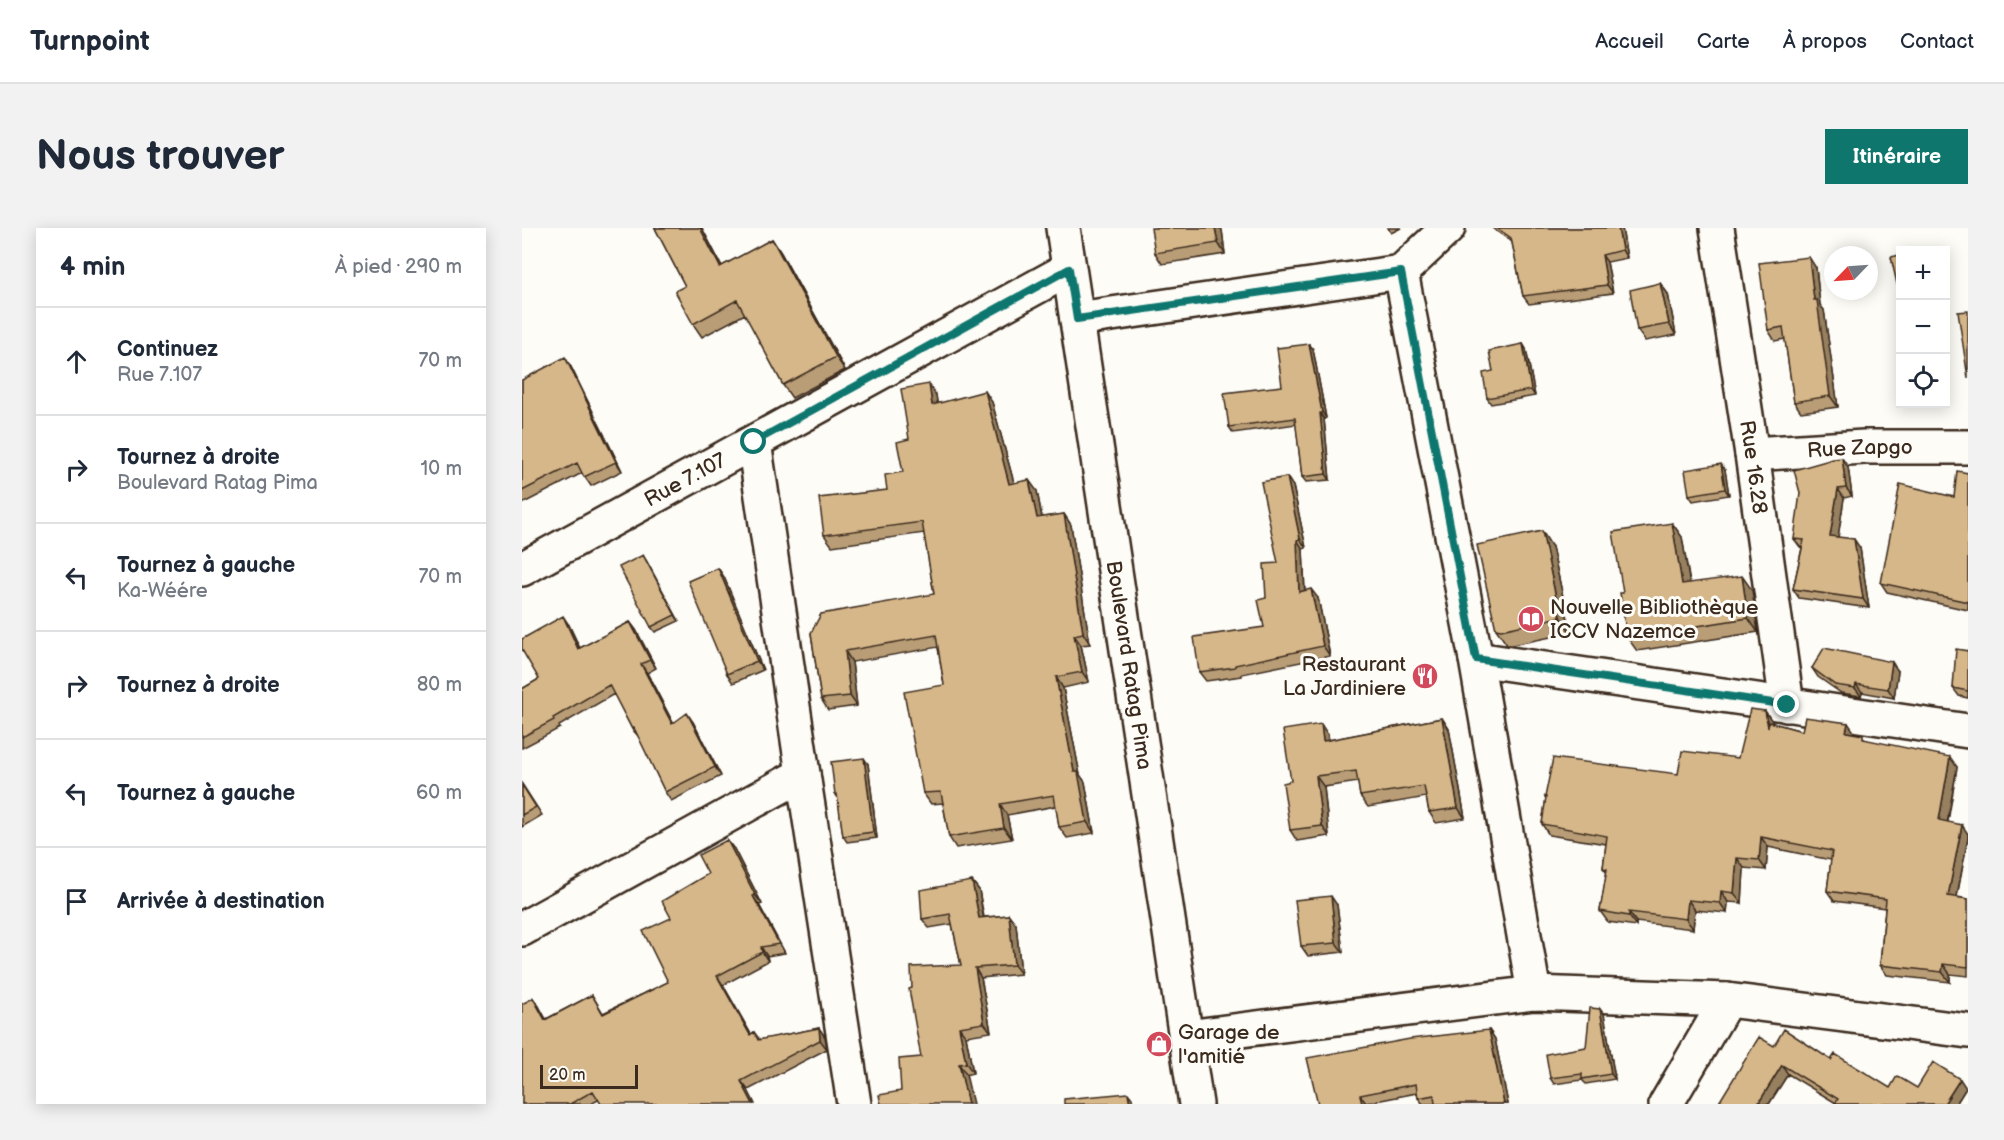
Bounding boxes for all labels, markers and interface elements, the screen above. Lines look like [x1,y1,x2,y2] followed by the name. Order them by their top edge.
[30,25,150,58] text: Turnpoint
[1595,29,1664,54] text: Accueil
[1697,29,1750,54] text: Carte
[1783,29,1867,54] text: À propos
[1900,29,1974,54] text: Contact
[1825,129,1968,184] button: Itinéraire
[36,131,284,182] text: Nous trouver
[1824,246,1878,300] north arrow
[1896,246,1950,408] map controls
[1896,246,1950,300] button: +
[60,252,125,283] text: 4 min
[335,255,462,279] text: À pied · 290 m
[1896,300,1950,354] button: −
[117,336,218,363] text: Continuez
[60,345,93,378] icon: ahead
[418,349,462,373] text: 70 m
[1896,354,1950,408] button: locate
[117,363,202,387] text: Rue 7.107
[1734,419,1773,516] street label: Rue 16.28
[740,428,766,454] route start
[1806,434,1913,463] street label: Rue Zapgo
[117,444,280,471] text: Tournez à droite
[640,447,731,512] street label: Rue 7.107
[60,453,93,486] icon: right
[421,457,462,481] text: 10 m
[117,471,318,495] text: Boulevard Ratag Pima
[117,552,295,579] text: Tournez à gauche
[1101,559,1158,771] street label: Boulevard Ratag Pima
[60,561,93,594] icon: left
[418,565,462,589] text: 70 m
[117,579,208,603] text: Ka-Wéére
[1550,595,1758,644] place label: Nouvelle Bibliothèque ICCV Nazemce
[1516,604,1546,634] library icon: Nouvelle Bibliothèque ICCV Nazemce
[1283,652,1407,701] place label: Restaurant La Jardiniere
[1410,661,1440,691] restaurant icon: Restaurant La Jardiniere
[60,669,93,702] icon: right
[117,672,280,699] text: Tournez à droite
[417,673,462,697] text: 80 m
[1773,691,1799,717] route end
[60,777,93,810] icon: left
[117,780,295,807] text: Tournez à gauche
[416,781,462,805] text: 60 m
[60,885,93,918] icon: arrive
[117,888,325,915] text: Arrivée à destination
[1178,1020,1279,1069] place label: Garage de l'amitié
[1144,1029,1174,1059] shop icon: Garage de l'amitié
[540,1062,638,1090] scale bar
[549,1066,585,1085] text: 20 m

